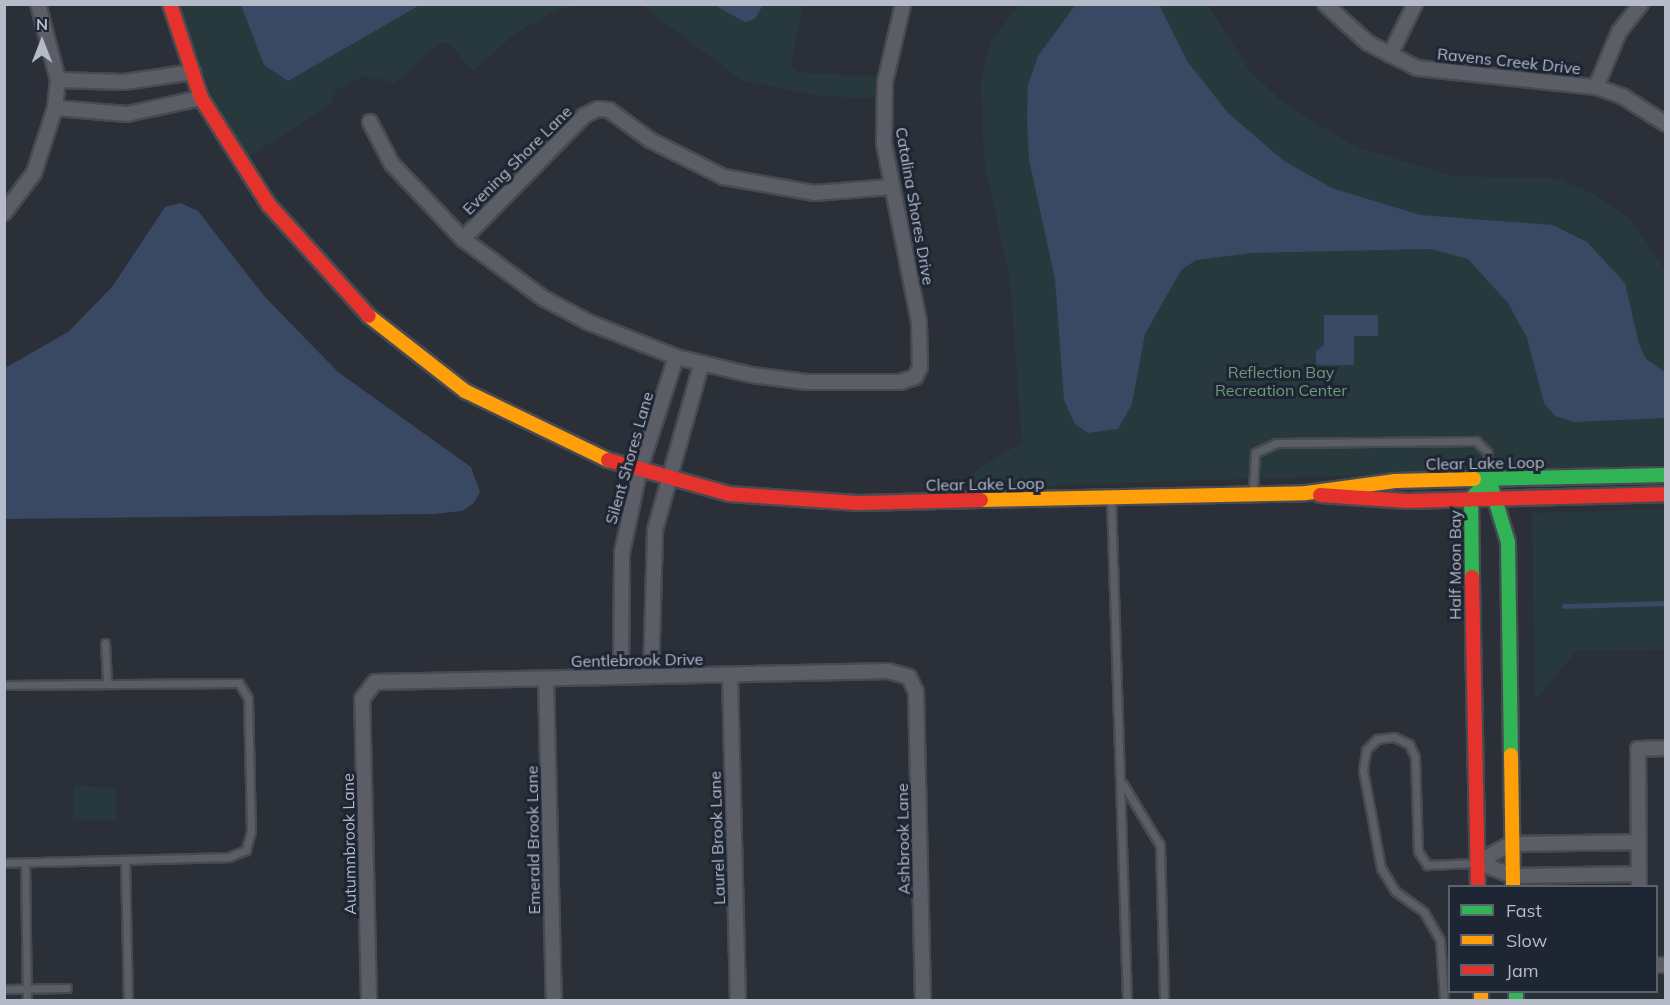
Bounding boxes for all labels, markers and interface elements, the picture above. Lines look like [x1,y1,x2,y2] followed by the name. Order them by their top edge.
[12,12,72,72] north arrow
[36,14,48,34] text: N
[1436,44,1582,78] street label: Ravens Creek Drive
[459,102,575,218] street label: Evening Shore Lane
[892,126,938,286] street label: Catalina Shores Drive
[1215,362,1347,400] park label: Reflection Bay Recreation Center
[601,390,657,526] street label: Silent Shores Lane
[1425,452,1545,474] street label: Clear Lake Loop
[925,473,1045,495] street label: Clear Lake Loop
[1445,510,1465,620] street label: Half Moon Bay
[571,649,703,671] street label: Gentlebrook Drive
[522,765,544,915] street label: Emerald Brook Lane
[705,771,729,905] street label: Laurel Brook Lane
[338,773,360,915] street label: Autumnbrook Lane
[892,783,914,895] street label: Ashbrook Lane
[1448,885,1658,993] legend
[1506,899,1542,922] text: Fast
[1506,929,1547,952] text: Slow
[1506,959,1539,982] text: Jam

